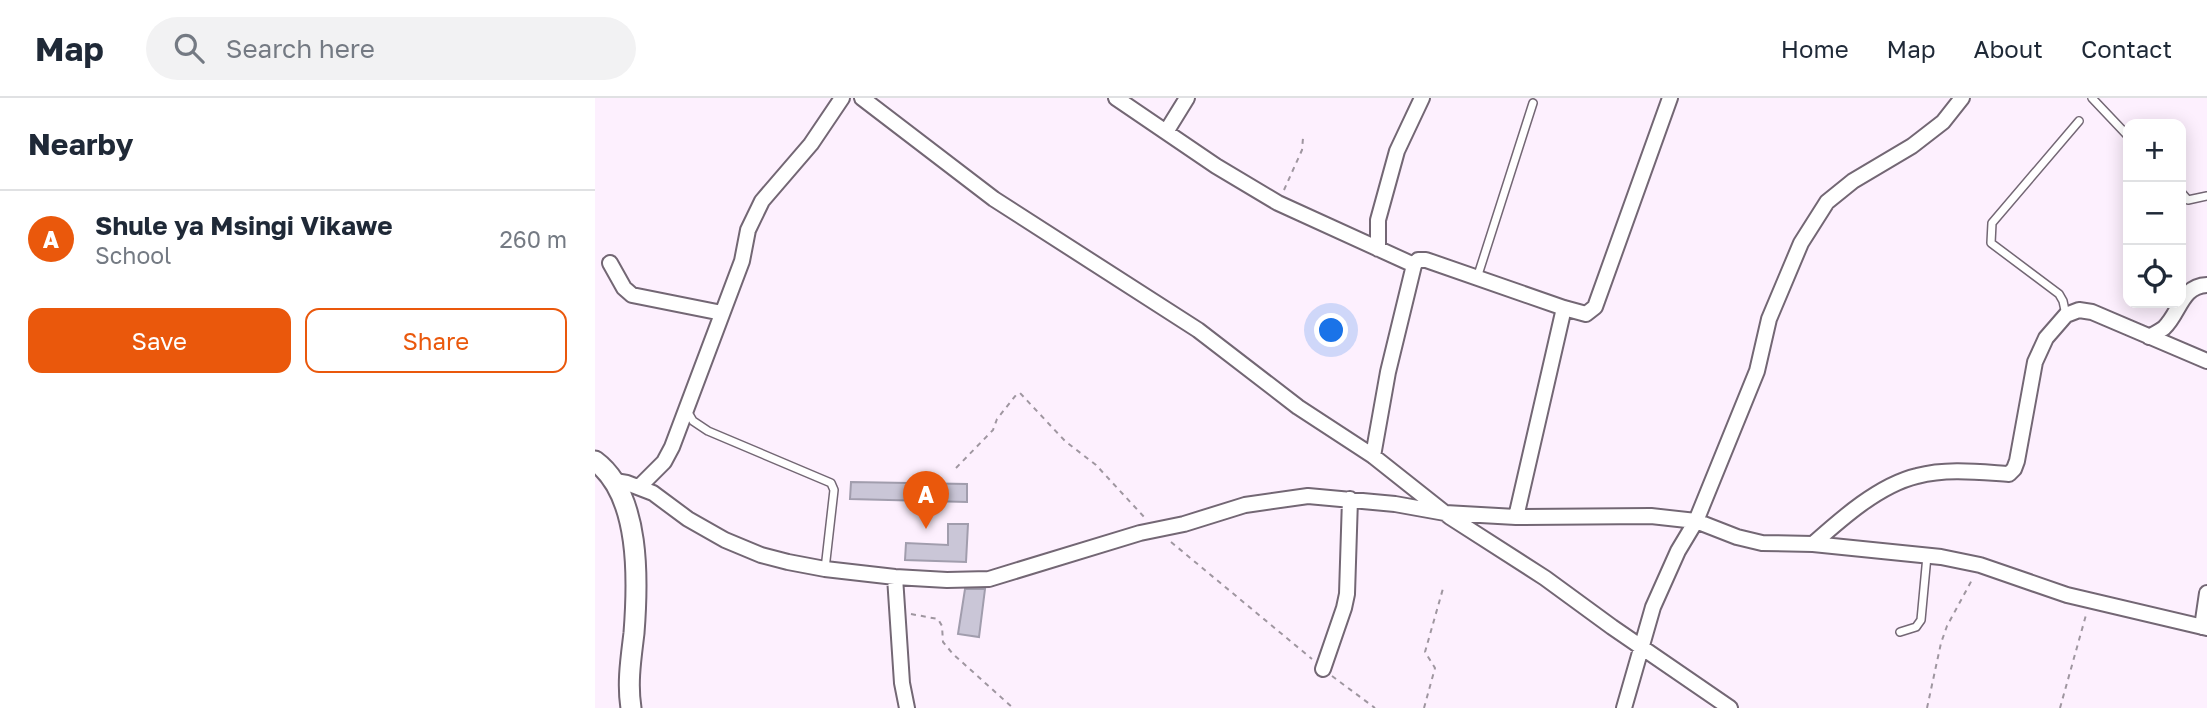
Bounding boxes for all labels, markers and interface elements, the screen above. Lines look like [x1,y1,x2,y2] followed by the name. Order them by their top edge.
[146,17,636,80] search box
[35,29,104,68] text: Map
[170,29,208,67] icon: search
[226,33,375,64] text: Search here
[1781,34,1849,63] text: Home
[1887,34,1936,63] text: Map
[1974,34,2043,63] text: About
[2081,34,2172,63] text: Contact
[2123,119,2186,308] map controls
[2123,119,2186,182] button: +
[28,126,133,162] text: Nearby
[2123,182,2186,245] button: −
[95,210,393,241] text: Shule ya Msingi Vikawe
[43,225,59,253] text: A
[499,225,567,253] text: 260 m
[95,241,171,269] text: School
[2123,245,2186,308] button: locate
[28,308,291,373] button: Save
[305,308,567,373] button: Share
[1314,313,1348,347] your location
[903,471,949,529] pin: A

